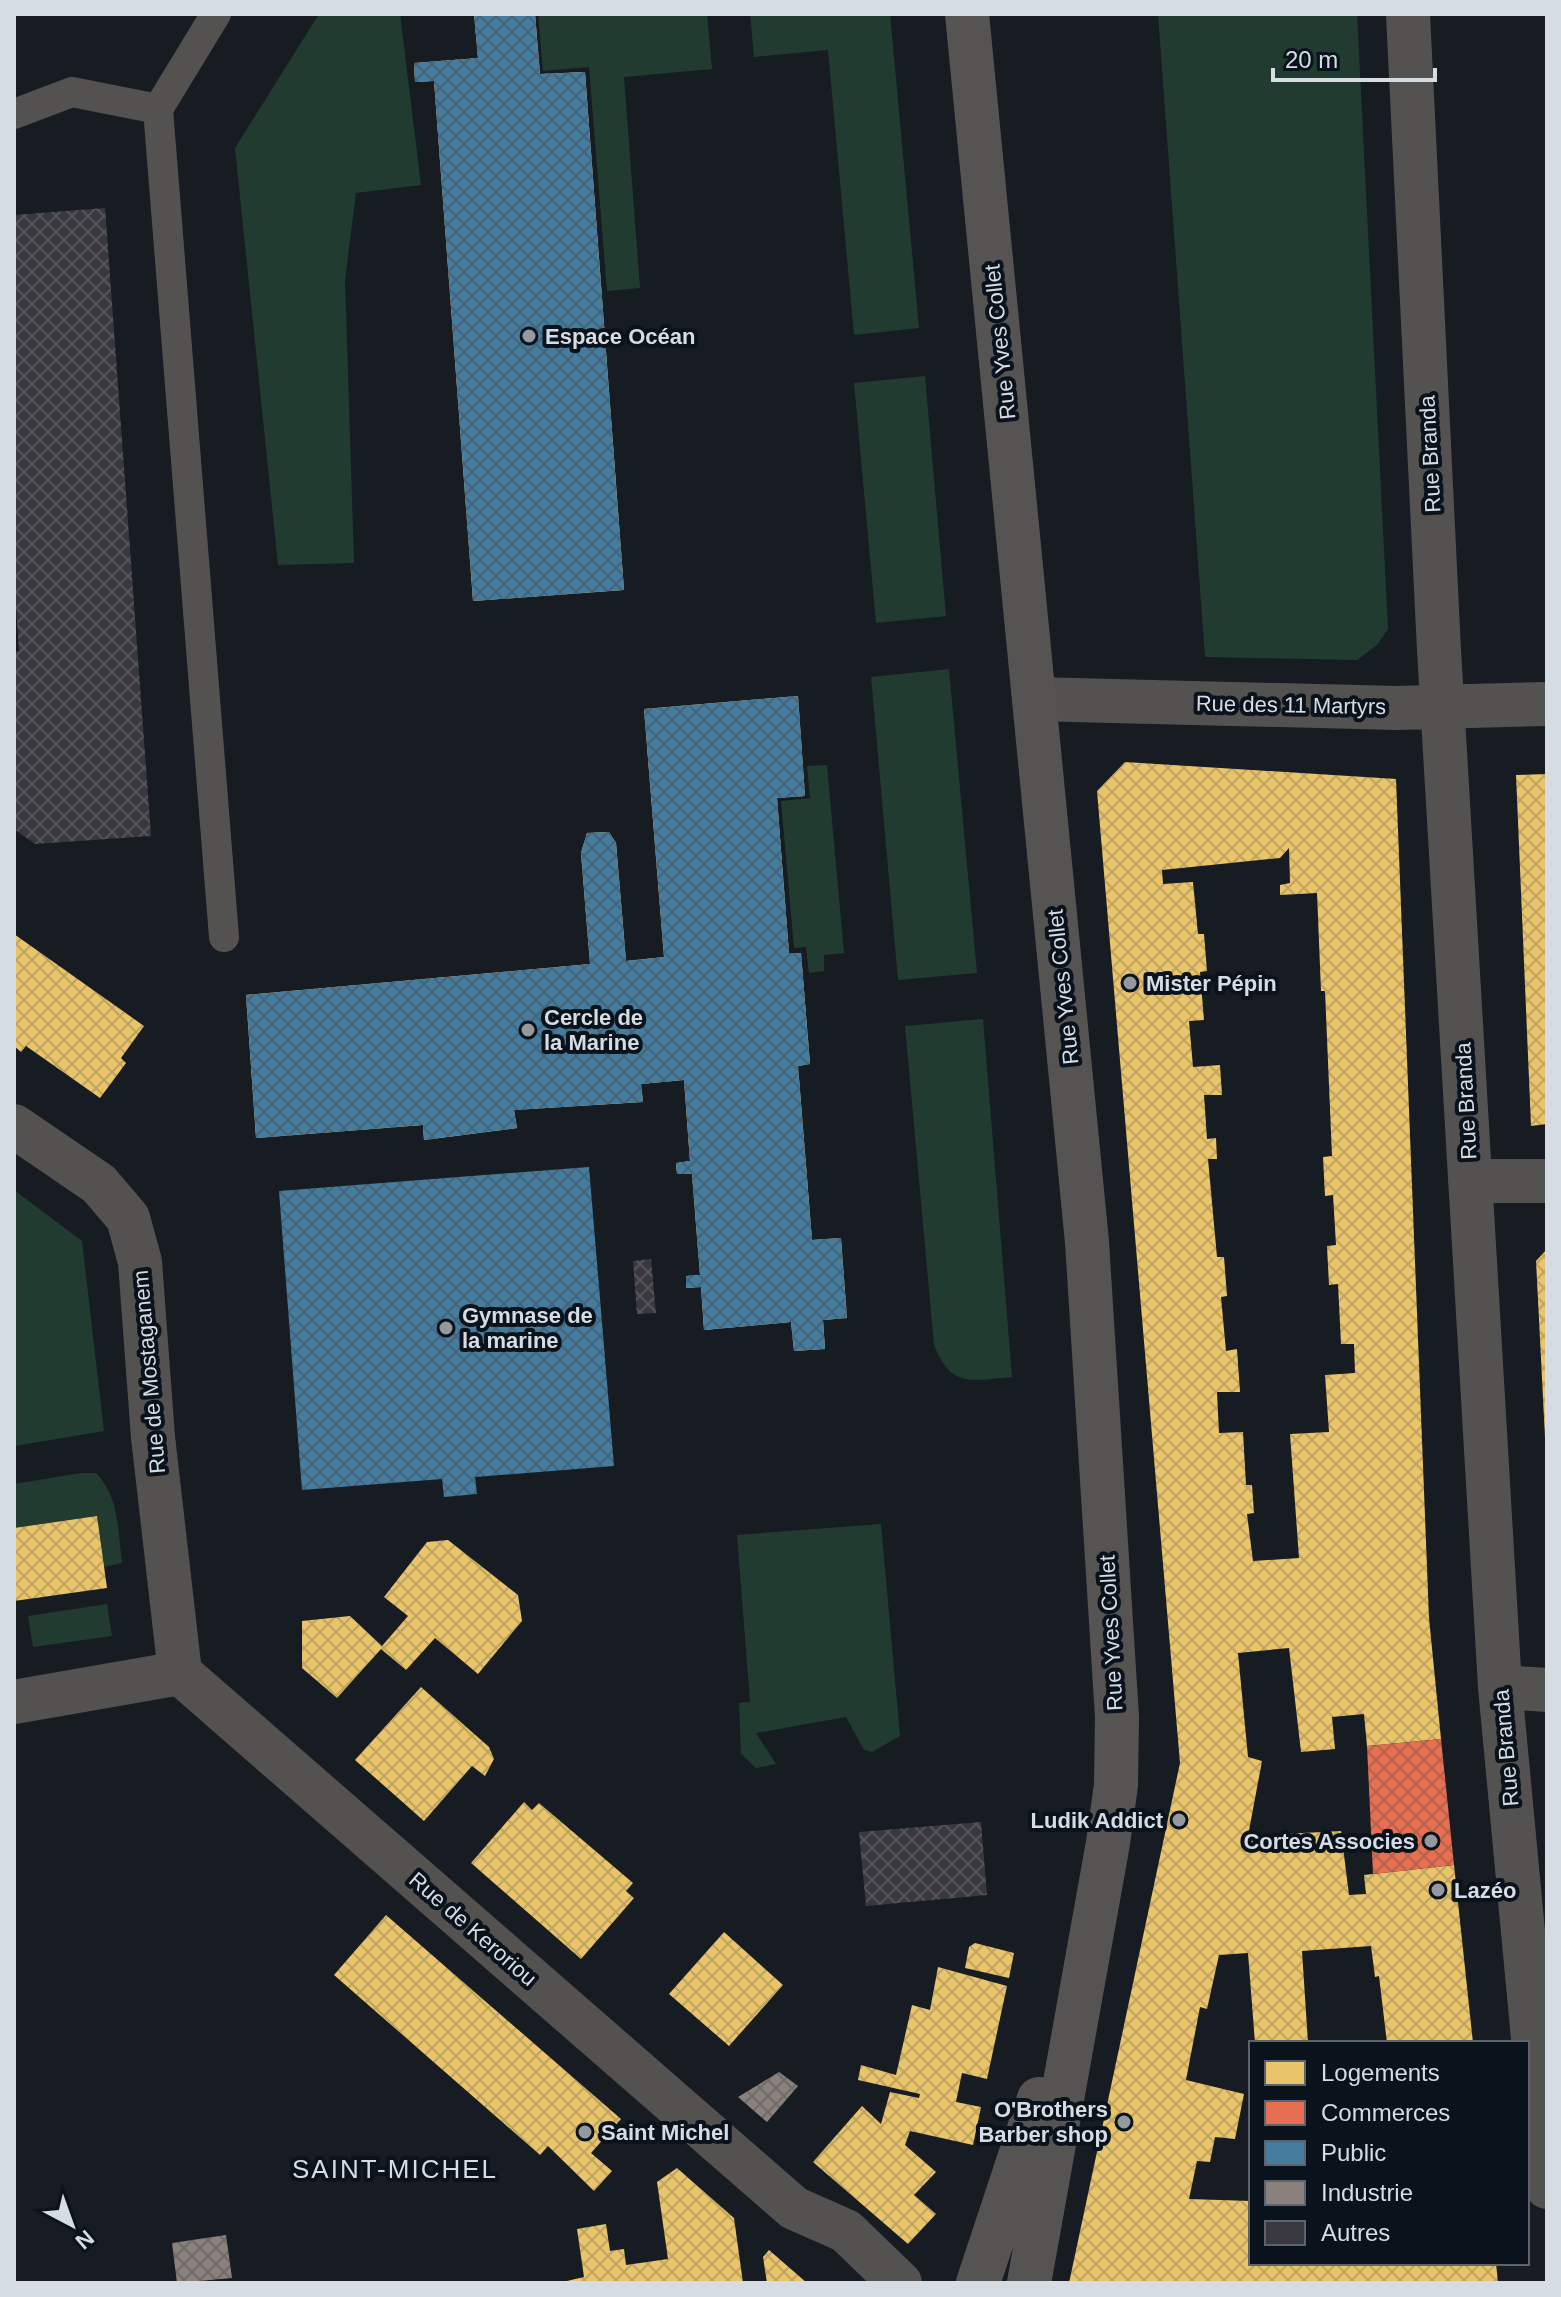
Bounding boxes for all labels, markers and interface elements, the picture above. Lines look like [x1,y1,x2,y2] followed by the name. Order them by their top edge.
[1273,32,1435,82] scale bar
[1285,46,1338,73] text: 20 m
[979,263,1021,421] street label: Rue Yves Collet
[545,324,695,349] place label: Espace Océan
[520,327,538,345] marker: Espace Océan
[1414,394,1446,513] street label: Rue Branda
[1196,691,1386,719] street label: Rue des 11 Martyrs
[1042,908,1084,1066] street label: Rue Yves Collet
[1146,971,1277,996] place label: Mister Pépin
[1121,974,1139,992] marker: Mister Pépin
[544,1005,643,1055] place label: Cercle de la Marine
[519,1021,537,1039] marker: Cercle de la Marine
[1450,1041,1482,1160] street label: Rue Branda
[128,1269,170,1475] street label: Rue de Mostaganem
[462,1303,593,1353] place label: Gymnase de la marine
[437,1319,455,1337] marker: Gymnase de la marine
[1094,1554,1128,1712] street label: Rue Yves Collet
[1488,1688,1524,1808] street label: Rue Branda
[1031,1808,1164,1833] place label: Ludik Addict
[1170,1811,1188,1829] marker: Ludik Addict
[1243,1829,1415,1854] place label: Cortes Associes
[1422,1832,1440,1850] marker: Cortes Associes
[404,1867,542,1991] street label: Rue de Keroriou
[1454,1878,1516,1903] place label: Lazéo
[1429,1881,1447,1899] marker: Lazéo
[1249,2041,1529,2265] legend
[1321,2059,1440,2086] text: Logements
[978,2097,1108,2147] place label: O'Brothers Barber shop
[1321,2099,1450,2126] text: Commerces
[1115,2113,1133,2131] marker: O'Brothers Barber shop
[601,2120,729,2145] place label: Saint Michel
[576,2123,594,2141] marker: Saint Michel
[1321,2139,1386,2166] text: Public
[292,2154,498,2184] district label: SAINT-MICHEL
[1321,2179,1413,2206] text: Industrie
[32,2185,112,2265] north arrow
[1321,2219,1390,2246] text: Autres
[71,2225,99,2254] text: N

